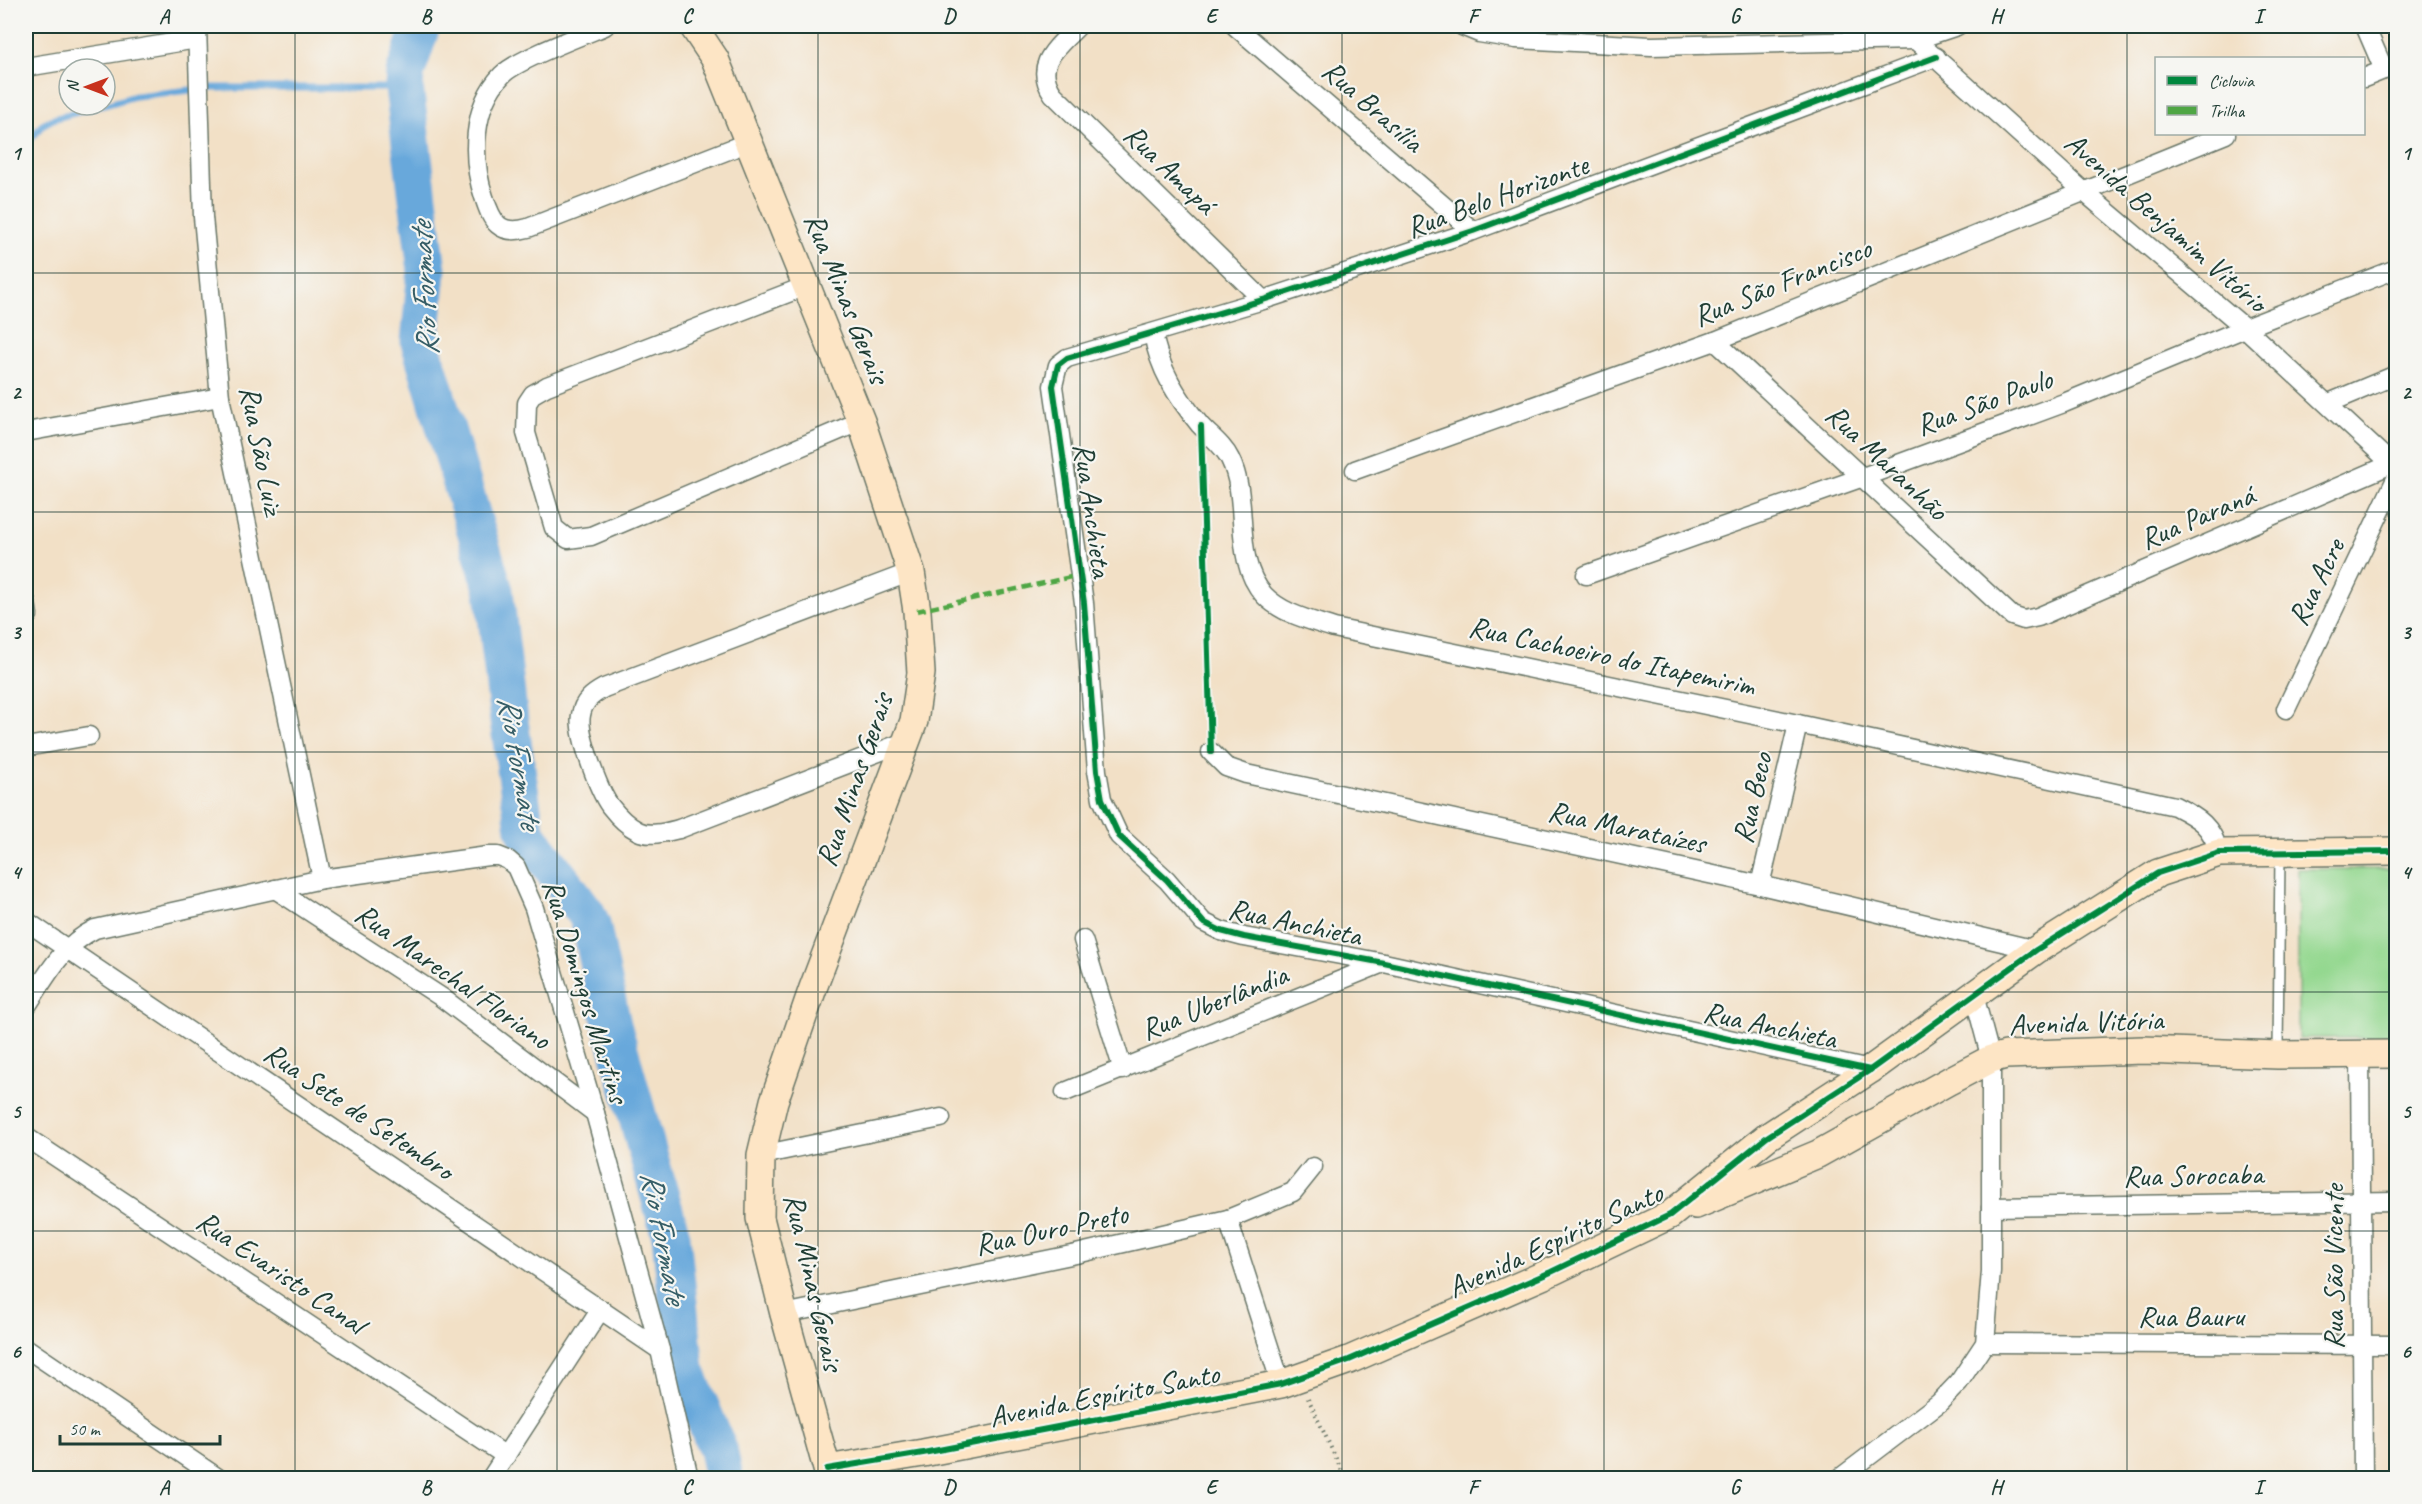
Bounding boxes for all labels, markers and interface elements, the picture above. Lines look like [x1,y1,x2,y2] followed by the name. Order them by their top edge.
[159,4,171,29] text: A
[421,4,433,29] text: B
[682,4,694,29] text: C
[943,4,957,29] text: D
[1206,4,1220,29] text: E
[1468,4,1482,29] text: F
[1730,4,1743,29] text: G
[1990,4,2005,29] text: H
[2254,4,2267,29] text: I
[1314,51,1433,162] street label: Rua Brasília
[57,57,117,117] north arrow
[2155,57,2365,135] legend
[2209,70,2255,92] text: Ciclovia
[63,79,83,92] text: N
[2209,100,2246,122] text: Trilha
[1116,116,1226,224] street label: Rua Amapá
[2057,124,2278,323] street label: Avenida Benjamim Vitório
[12,141,23,166] text: 1
[2402,141,2413,166] text: 1
[1401,145,1595,246] street label: Rua Belo Horizonte
[796,207,899,391] street label: Rua Minas Gerais
[400,217,448,357] water label: Rio Formate
[1687,228,1878,335] street label: Rua São Francisco
[1911,359,2059,444] street label: Rua São Paulo
[12,380,23,405] text: 2
[2402,380,2413,405] text: 2
[231,383,294,521] street label: Rua São Luiz
[1818,396,1957,529] street label: Rua Maranhão
[1065,440,1122,582] street label: Rua Anchieta
[2134,475,2263,558] street label: Rua Paraná
[2279,530,2354,632] street label: Rua Acre
[1465,607,1760,705] street label: Rua Cachoeiro do Itapemirim
[12,620,23,645] text: 3
[2402,620,2413,645] text: 3
[807,686,902,872] street label: Rua Minas Gerais
[488,693,553,836] water label: Rio Formate
[1723,748,1781,847] street label: Rua Beco
[1545,792,1712,863] street label: Rua Marataízes
[12,860,24,885] text: 4
[2402,860,2414,885] text: 4
[534,874,639,1110] street label: Rua Domingos Martins
[1225,889,1367,955] street label: Rua Anchieta
[348,894,559,1058] street label: Rua Marechal Floriano
[1135,955,1295,1049] street label: Rua Uberlândia
[1700,992,1842,1058] street label: Rua Anchieta
[2008,1000,2166,1044] street label: Avenida Vitória
[257,1033,464,1190] street label: Rua Sete de Setembro
[12,1099,23,1124] text: 5
[2402,1099,2413,1124] text: 5
[2123,1155,2266,1195] street label: Rua Sorocaba
[631,1168,698,1311] water label: Rio Formate
[1441,1173,1670,1307] street label: Avenida Espírito Santo
[2314,1182,2352,1350] street label: Rua São Vicente
[775,1190,853,1377] street label: Rua Minas Gerais
[971,1194,1132,1264] street label: Rua Ouro Preto
[189,1201,377,1345] street label: Rua Evaristo Canal
[2138,1297,2246,1335] street label: Rua Bauru
[11,1339,22,1364] text: 6
[2401,1339,2412,1364] text: 6
[986,1354,1224,1436] street label: Avenida Espírito Santo
[60,1408,220,1446] scale bar
[69,1418,102,1440] text: 50 m
[159,1475,171,1500] text: A
[421,1475,433,1500] text: B
[682,1475,694,1500] text: C
[943,1475,957,1500] text: D
[1206,1475,1220,1500] text: E
[1468,1475,1482,1500] text: F
[1730,1475,1743,1500] text: G
[1990,1475,2005,1500] text: H
[2254,1475,2267,1500] text: I

